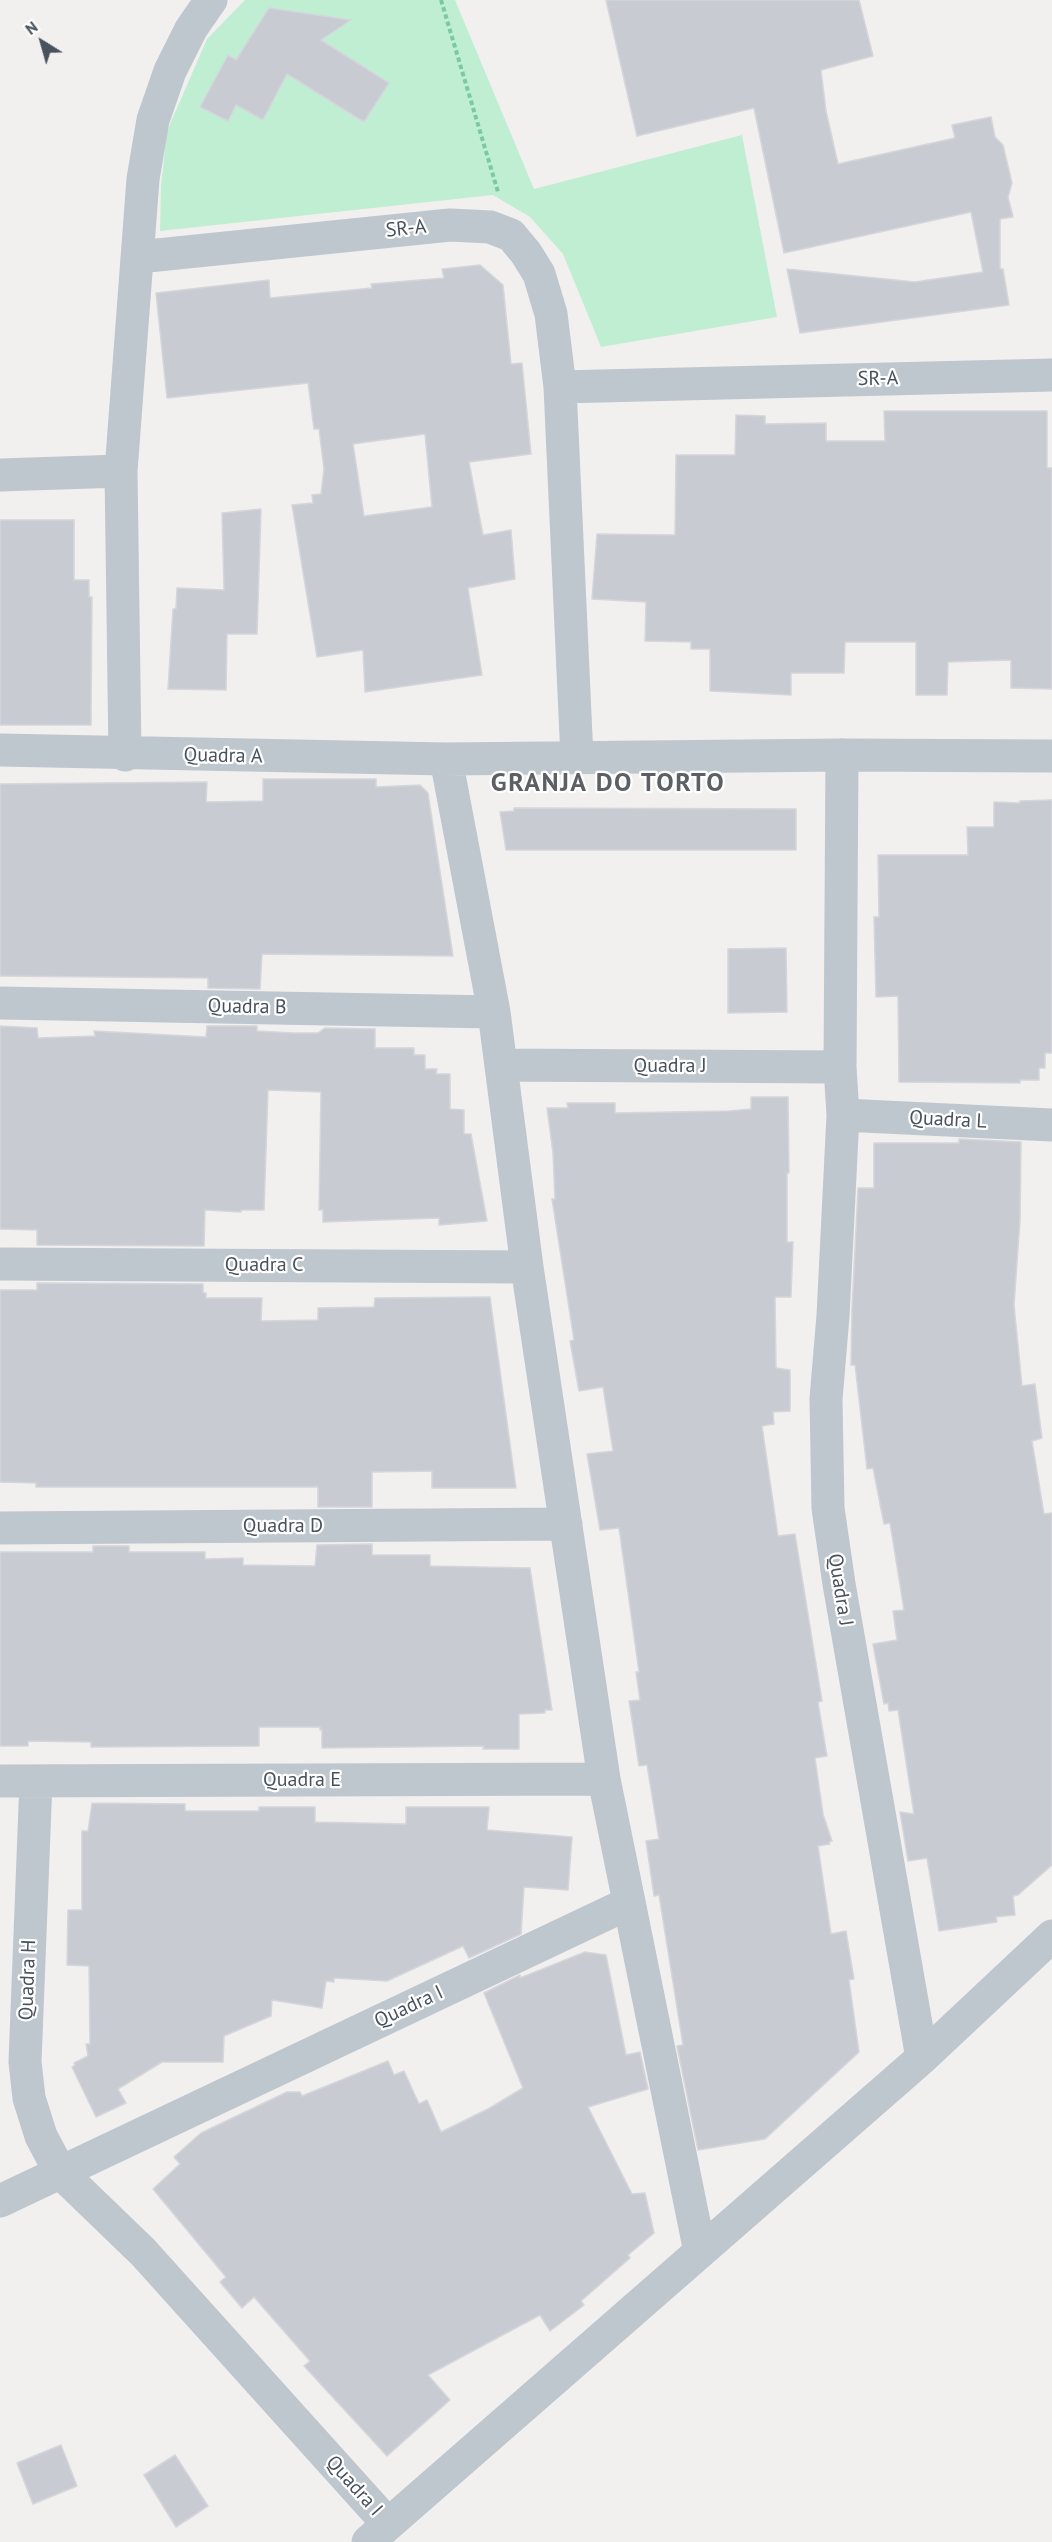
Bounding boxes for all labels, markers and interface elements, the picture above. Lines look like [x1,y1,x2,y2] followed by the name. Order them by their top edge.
[12,12,72,72] north arrow
[21,16,41,39] text: N
[385,215,427,243] street label: SR-A
[857,367,899,391] street label: SR-A
[183,743,263,769] street label: Quadra A
[491,768,725,800] district label: GRANJA DO TORTO
[207,994,287,1020] street label: Quadra B
[633,1054,707,1078] street label: Quadra J
[909,1106,987,1134] street label: Quadra L
[225,1253,303,1277] street label: Quadra C
[243,1514,323,1538] street label: Quadra D
[822,1552,858,1628] street label: Quadra J
[263,1768,341,1792] street label: Quadra E
[15,1939,41,2021] street label: Quadra H
[371,1981,447,2033] street label: Quadra I
[321,2451,387,2521] street label: Quadra I

